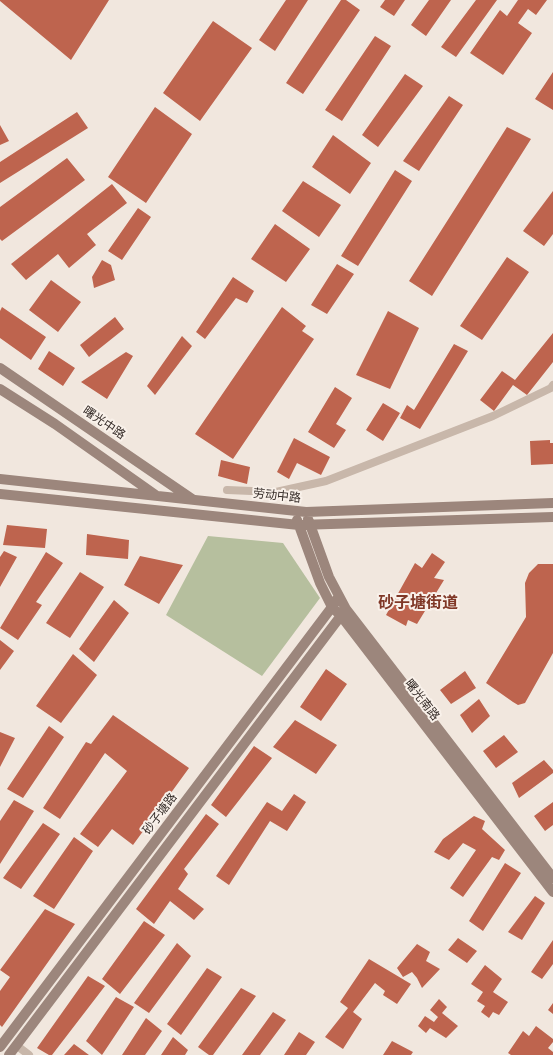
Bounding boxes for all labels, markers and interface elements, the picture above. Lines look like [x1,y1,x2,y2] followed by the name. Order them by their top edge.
[80,404,128,442] street label: 曙光中路
[252,486,302,506] street label: 劳动中路
[378,593,458,613] district label: 砂子塘街道
[402,677,442,723] street label: 曙光南路
[140,790,180,838] street label: 砂子塘路

